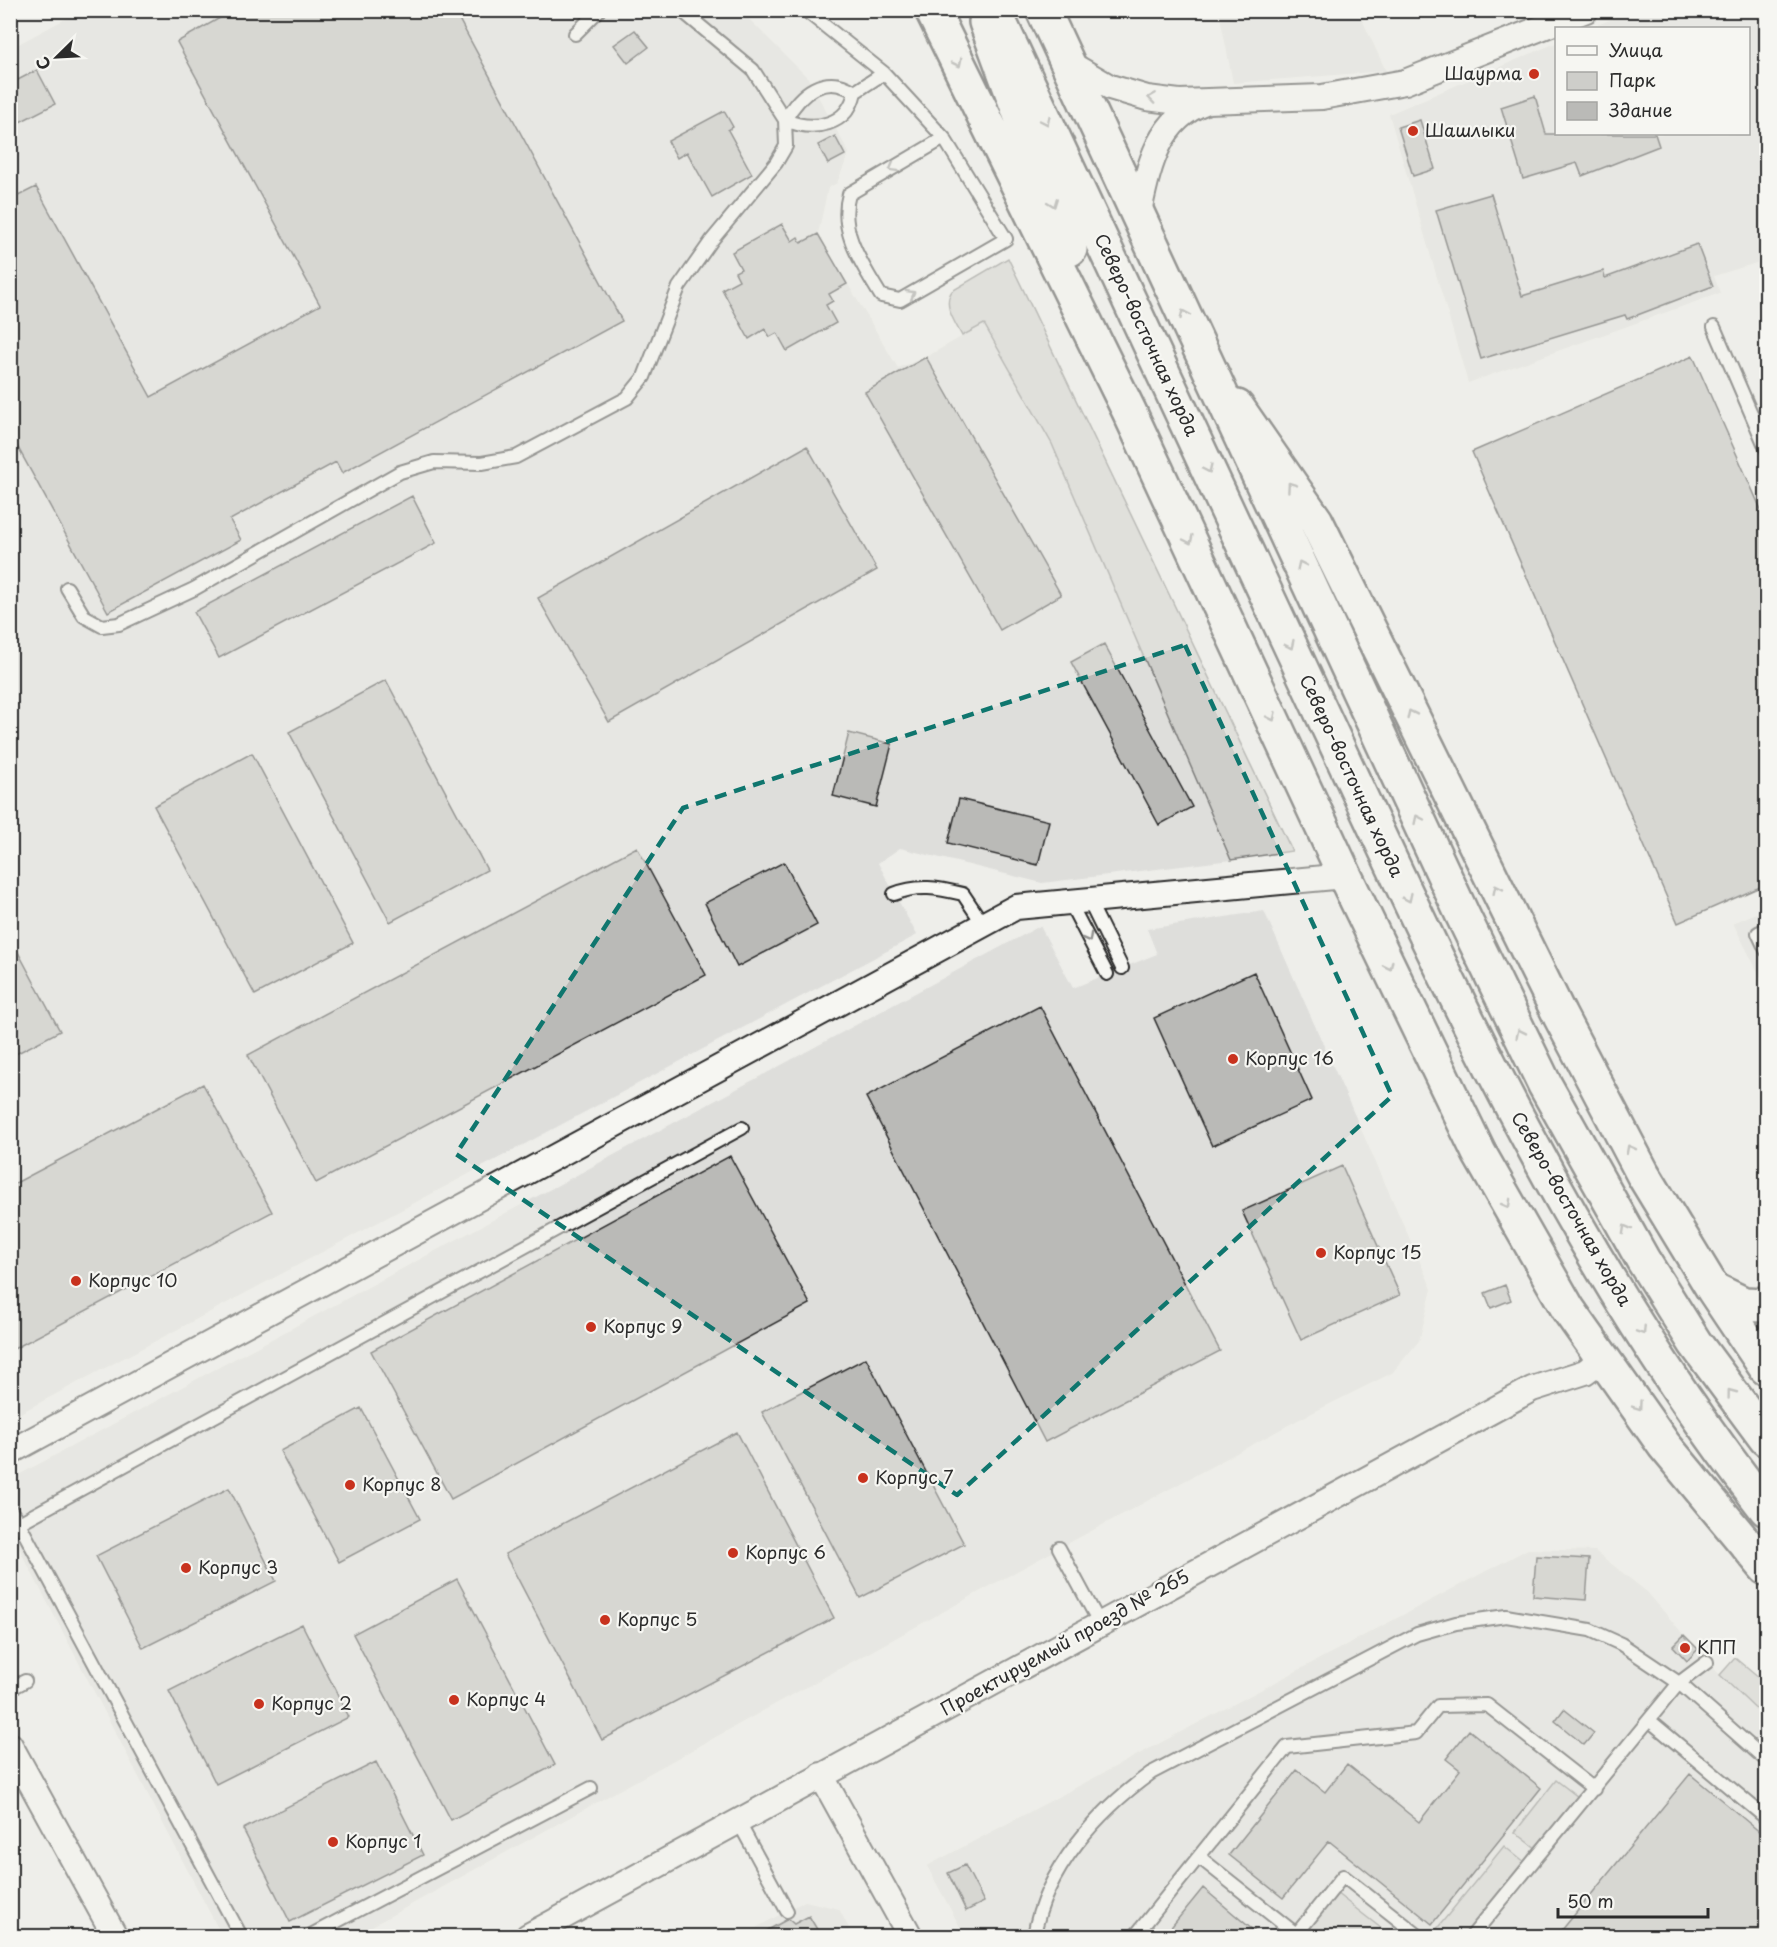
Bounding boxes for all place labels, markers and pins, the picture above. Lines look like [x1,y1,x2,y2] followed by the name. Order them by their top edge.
[1444,59,1522,86] place label: Шаурма
[1527,67,1541,81] marker: Шаурма
[1425,116,1516,143] place label: Шашлыки
[1406,124,1420,138] marker: Шашлыки
[1245,1044,1334,1071] place label: Корпус 16
[1226,1052,1240,1066] marker: Корпус 16
[1333,1238,1422,1265] place label: Корпус 15
[1314,1246,1328,1260] marker: Корпус 15
[88,1266,178,1293] place label: Корпус 10
[69,1274,83,1288] marker: Корпус 10
[603,1312,683,1339] place label: Корпус 9
[584,1320,598,1334] marker: Корпус 9
[875,1463,953,1490] place label: Корпус 7
[362,1470,442,1497] place label: Корпус 8
[856,1471,870,1485] marker: Корпус 7
[343,1478,357,1492] marker: Корпус 8
[745,1538,826,1565] place label: Корпус 6
[726,1546,740,1560] marker: Корпус 6
[198,1553,278,1580] place label: Корпус 3
[179,1561,193,1575] marker: Корпус 3
[617,1605,697,1632] place label: Корпус 5
[598,1613,612,1627] marker: Корпус 5
[1697,1633,1737,1660] place label: КПП
[1678,1641,1692,1655] marker: КПП
[466,1685,546,1712] place label: Корпус 4
[271,1689,352,1716] place label: Корпус 2
[447,1693,461,1707] marker: Корпус 4
[252,1697,266,1711] marker: Корпус 2
[345,1827,421,1854] place label: Корпус 1
[326,1835,340,1849] marker: Корпус 1

